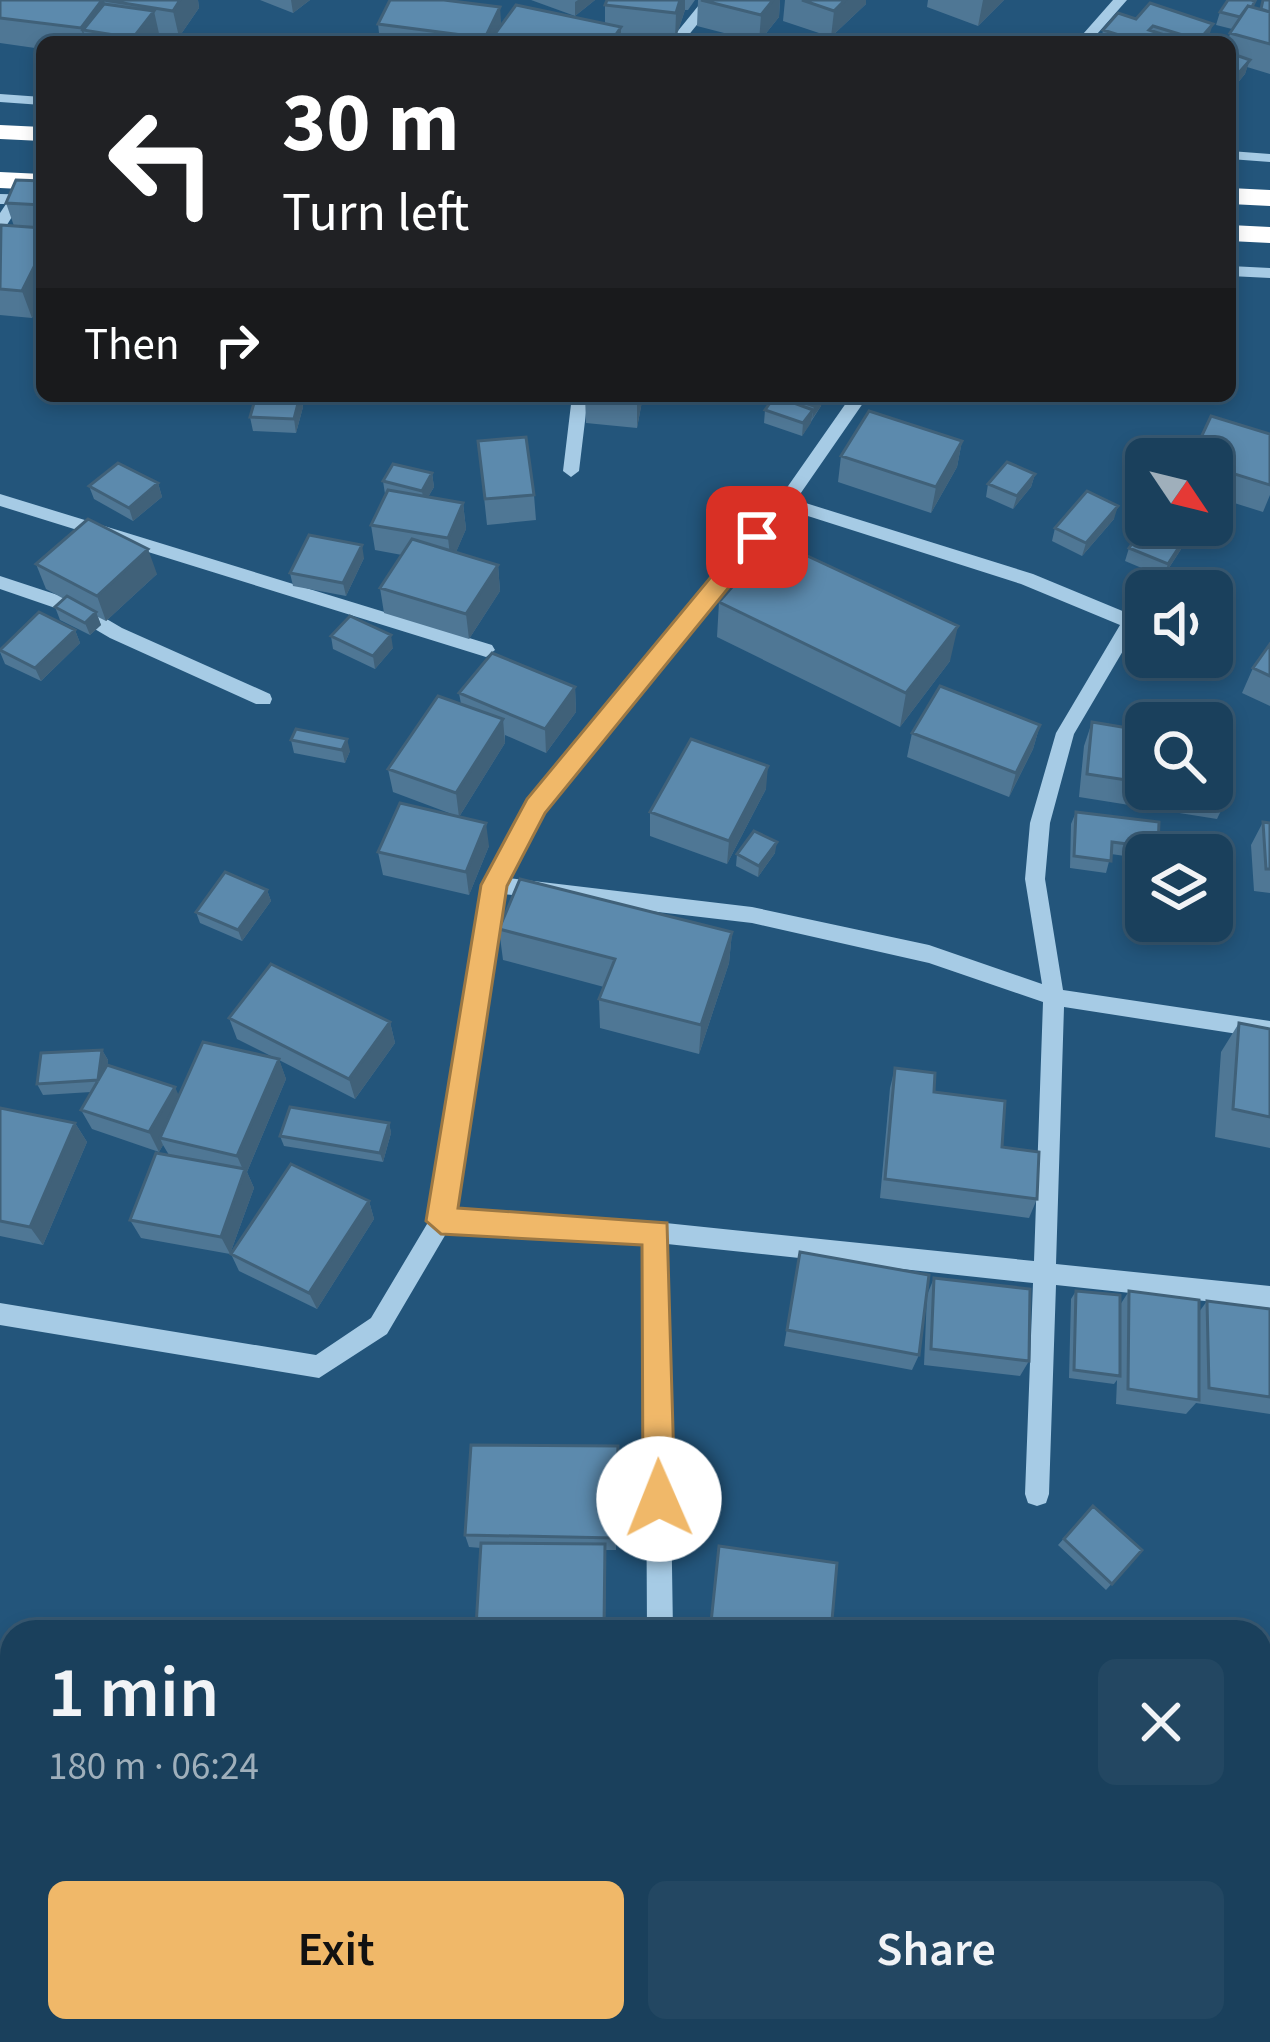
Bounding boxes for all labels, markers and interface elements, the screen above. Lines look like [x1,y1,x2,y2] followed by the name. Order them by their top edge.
[282,64,460,184] text: 30 m
[84,84,240,240] icon: left
[282,175,469,252] text: Turn left
[204,312,270,378] icon: right
[84,313,180,377] text: Then
[1125,438,1233,546] north arrow
[1125,438,1233,942] map controls
[706,486,808,588] pin
[724,504,790,570] icon: arrive
[1125,570,1233,678] button: sound
[1125,702,1233,810] button: search
[1125,834,1233,942] button: layers
[596,1436,722,1562] position arrow
[48,1642,219,1745] text: 1 min
[1098,1659,1224,1785] button: close
[48,1739,259,1795] text: 180 m · 06:24
[48,1881,624,2019] button: Exit
[648,1881,1224,2019] button: Share

